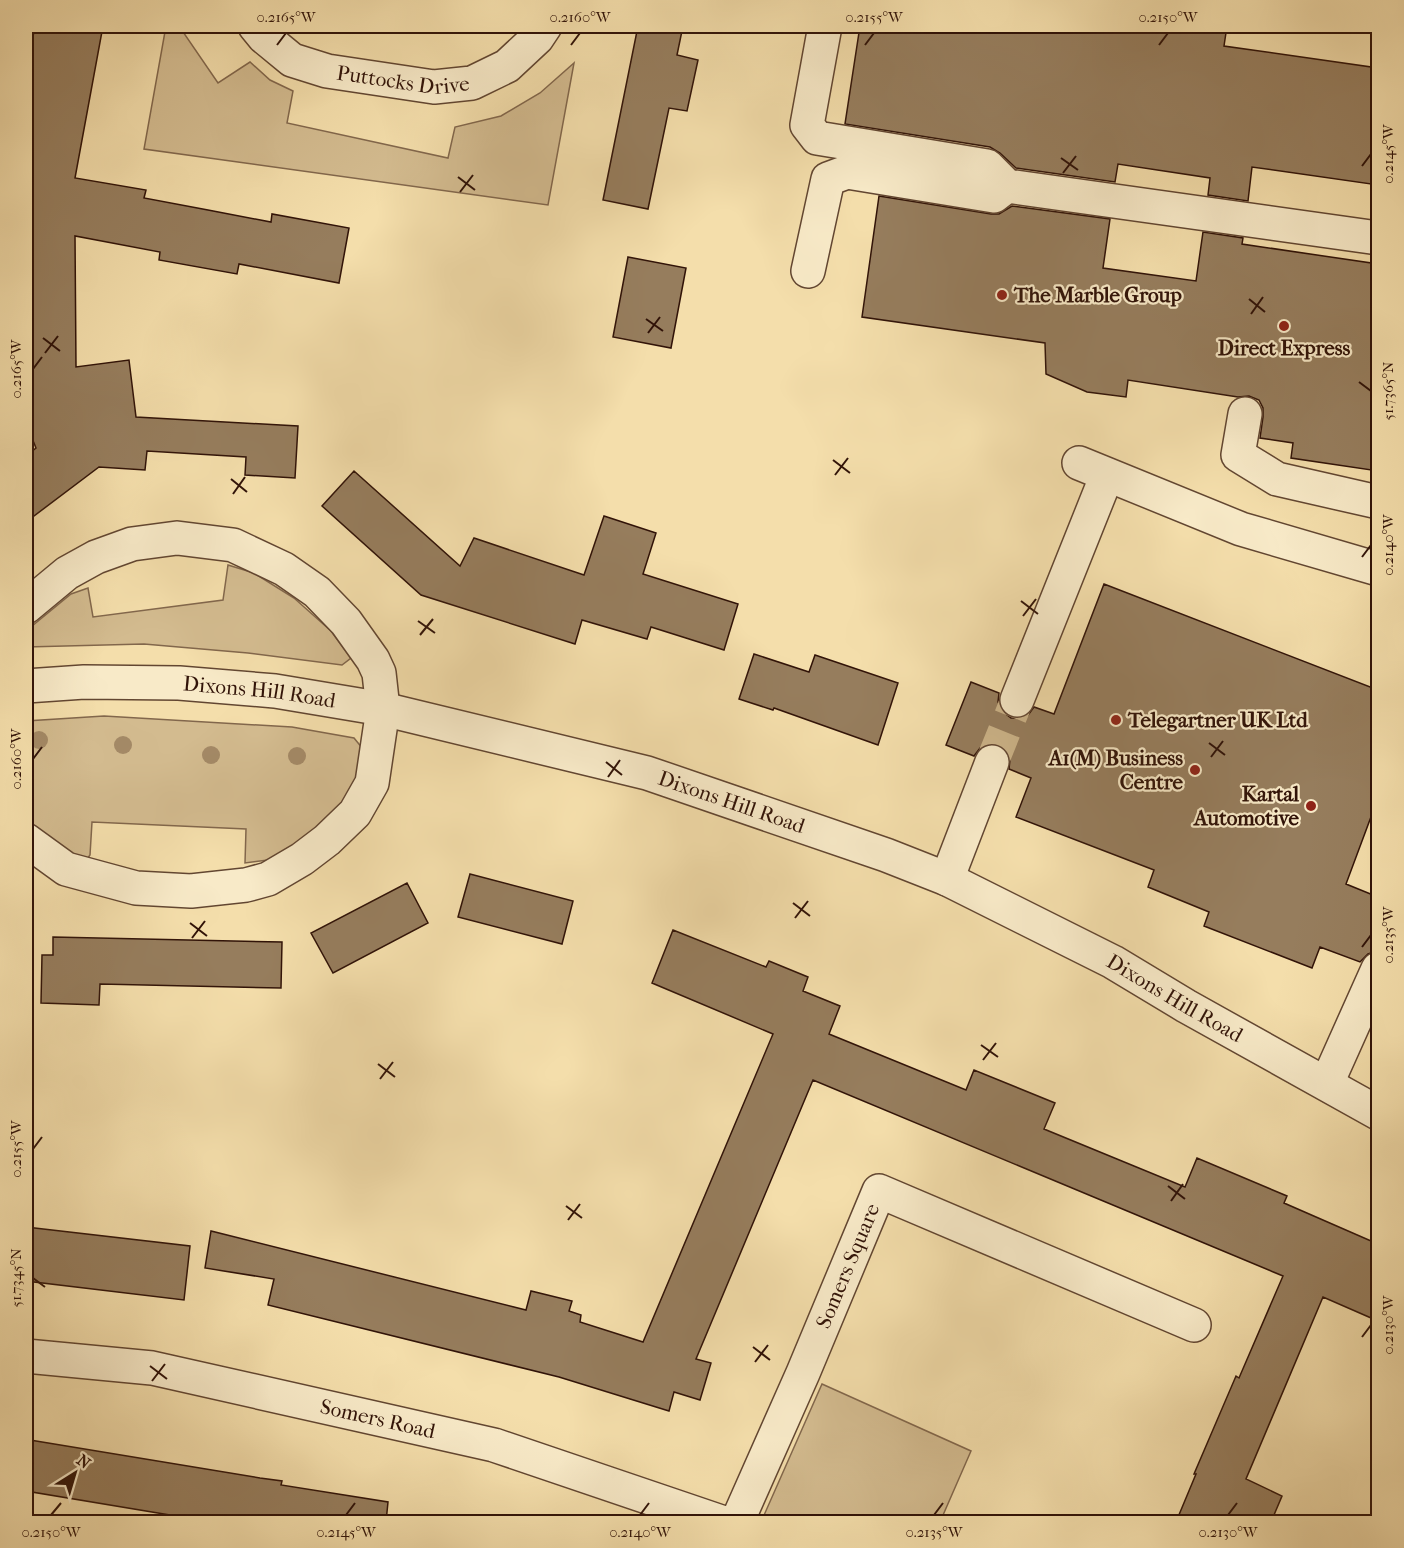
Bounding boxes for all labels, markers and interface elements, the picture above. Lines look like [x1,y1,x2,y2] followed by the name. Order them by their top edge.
[257,8,317,26] text: 0.2165°W
[550,8,612,26] text: 0.2160°W
[845,8,904,26] text: 0.2155°W
[1138,8,1199,26] text: 0.2150°W
[335,61,471,99] street label: Puttocks Drive
[1379,123,1397,184] text: 0.2145°W
[1013,283,1182,307] place label: The Marble Group
[995,288,1009,302] marker: The Marble Group
[1277,319,1291,333] marker: Direct Express
[1218,336,1350,360] place label: Direct Express
[7,338,25,398] text: 0.2165°W
[1379,361,1397,420] text: 51.7365°N
[1379,513,1397,576] text: 0.2140°W
[182,671,338,713] street label: Dixons Hill Road
[1127,708,1308,732] place label: Telegartner UK Ltd
[1109,713,1123,727] marker: Telegartner UK Ltd
[7,727,25,789] text: 0.2160°W
[1047,746,1184,794] place label: A1(M) Business Centre
[1188,763,1202,777] marker: A1(M) Business Centre
[655,766,809,838] street label: Dixons Hill Road
[1192,782,1300,830] place label: Kartal Automotive
[1304,799,1318,813] marker: Kartal Automotive
[1379,905,1397,964] text: 0.2135°W
[1102,949,1247,1047] street label: Dixons Hill Road
[7,1119,25,1178] text: 0.2155°W
[811,1200,884,1332] street label: Somers Square
[7,1248,25,1308] text: 51.7345°N
[1379,1294,1397,1354] text: 0.2130°W
[318,1394,438,1444] street label: Somers Road
[45,1443,105,1503] north arrow
[73,1450,95,1473] text: N
[21,1523,82,1541] text: 0.2150°W
[316,1523,377,1541] text: 0.2145°W
[609,1523,672,1541] text: 0.2140°W
[905,1523,964,1541] text: 0.2135°W
[1199,1523,1259,1541] text: 0.2130°W

